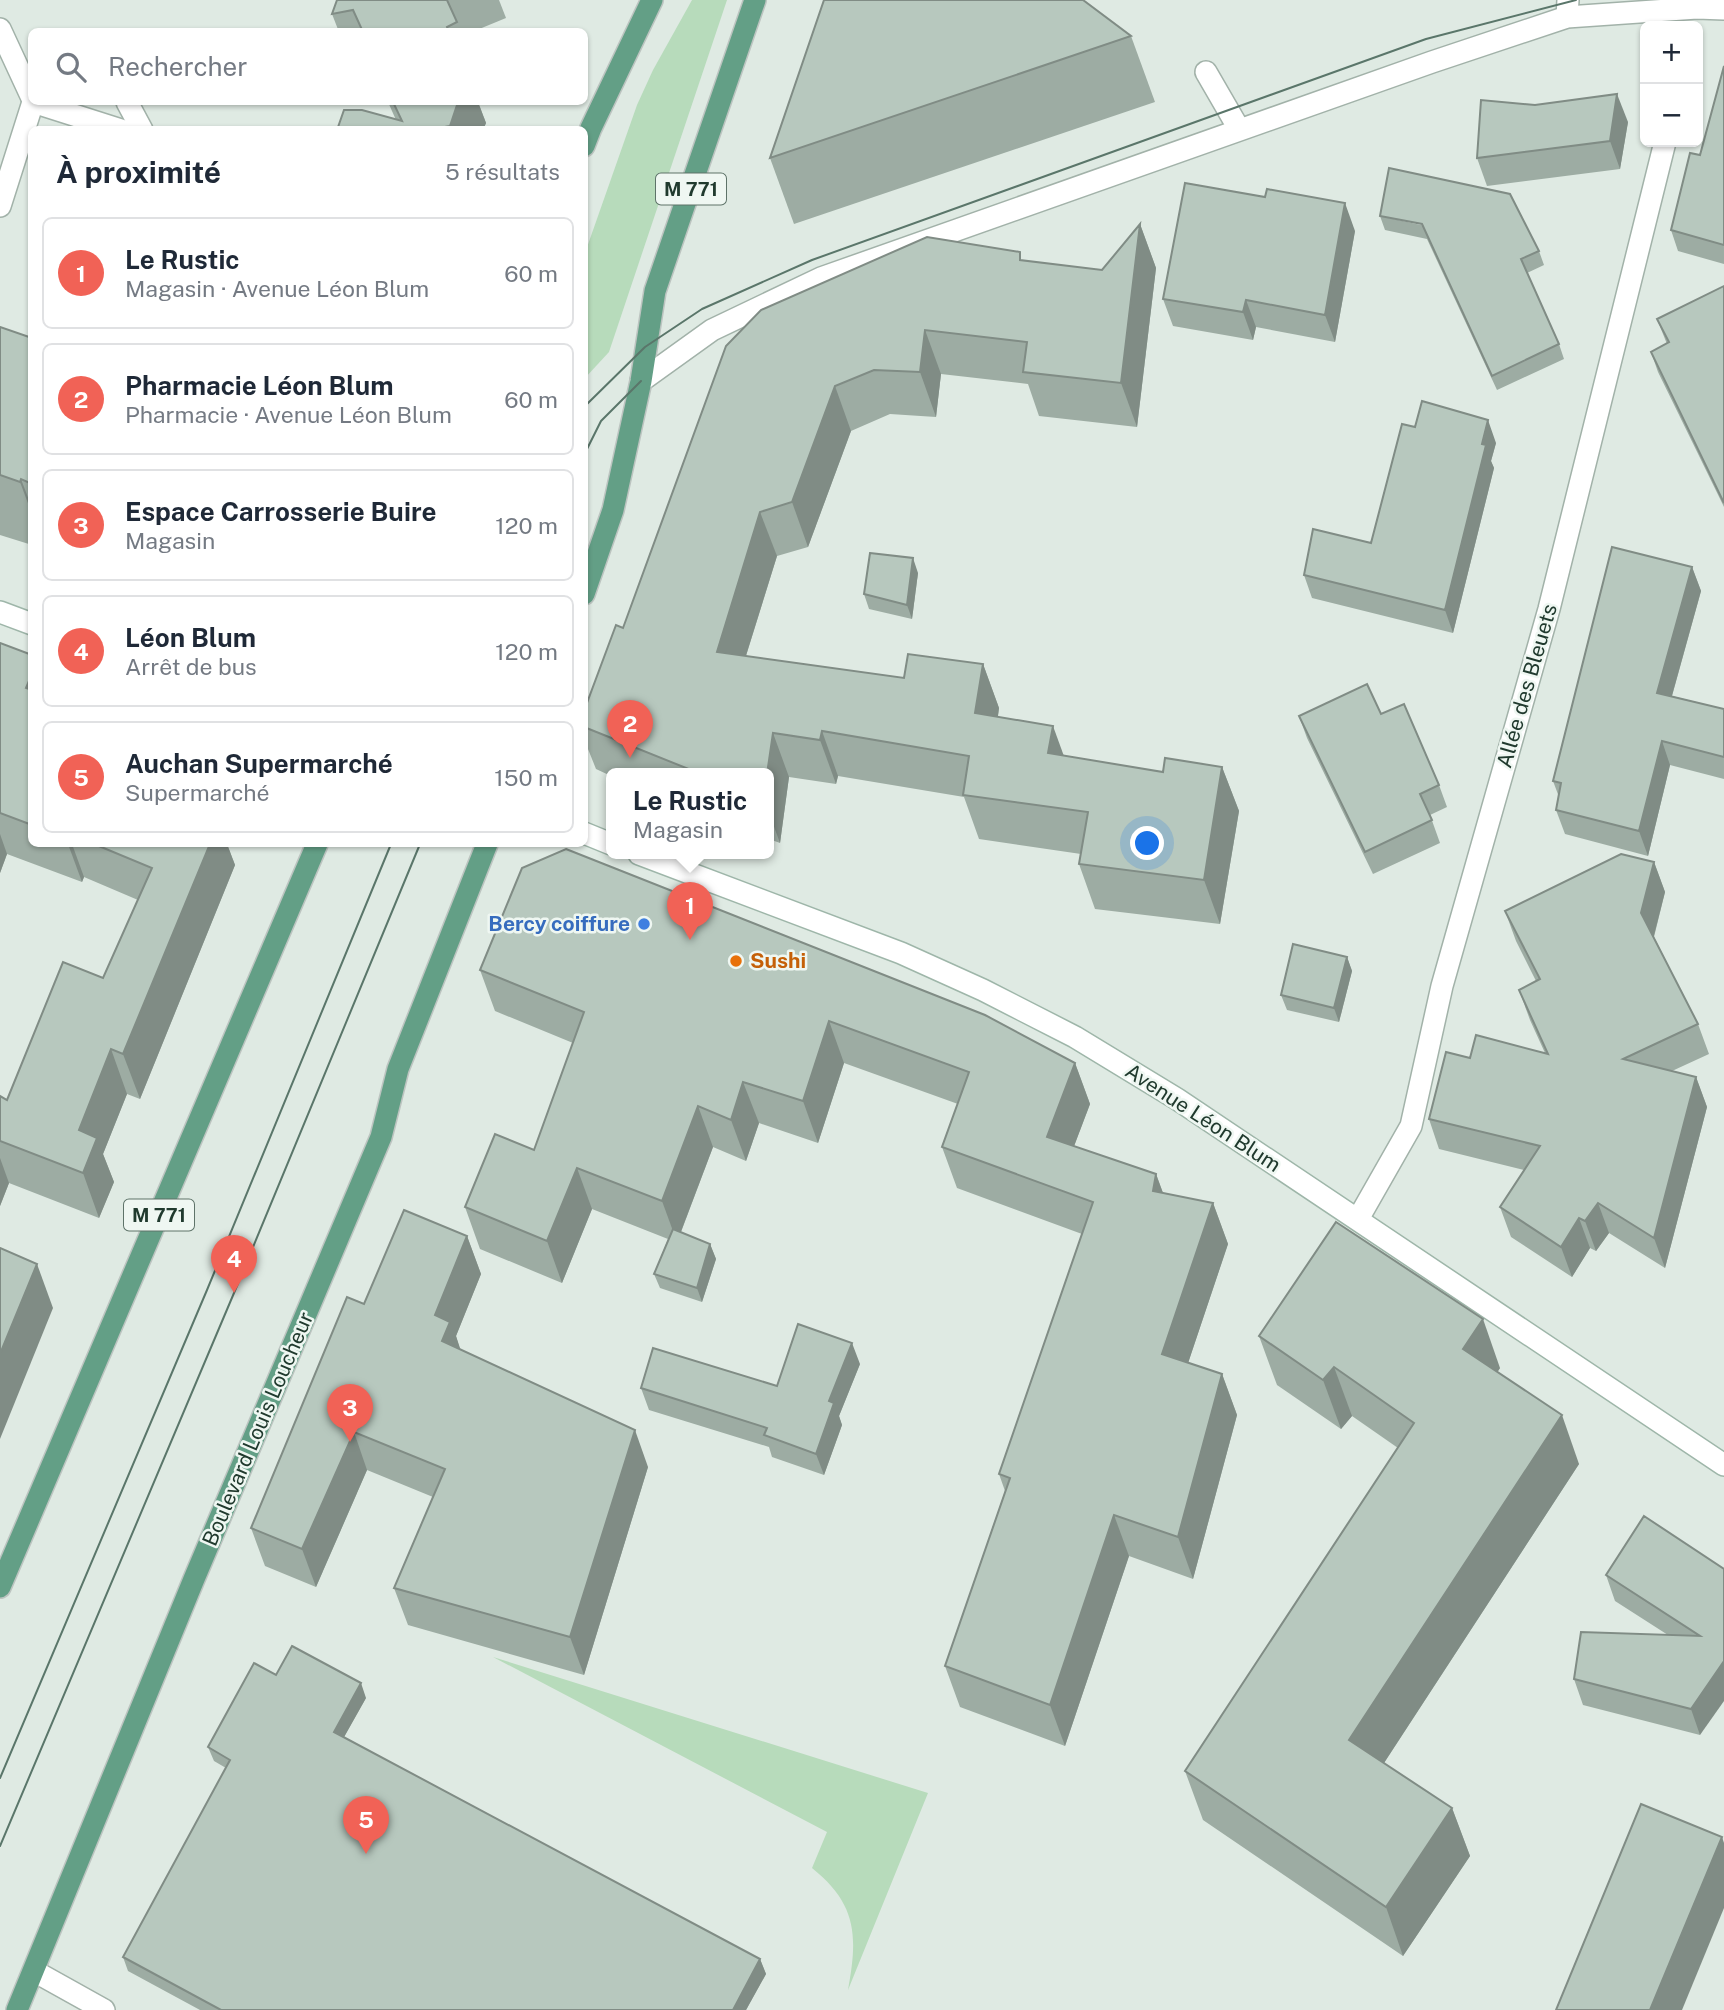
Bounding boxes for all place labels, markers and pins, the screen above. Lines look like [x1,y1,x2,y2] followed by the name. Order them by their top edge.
[607,700,653,758] pin: 2
[667,882,713,940] pin: 1
[488,911,630,936] place label: Bercy coiffure
[636,916,652,932] marker: Bercy coiffure
[750,948,806,973] place label: Sushi
[728,953,744,969] marker: Sushi
[211,1235,257,1293] pin: 4
[327,1384,373,1442] pin: 3
[343,1796,389,1854] pin: 5

